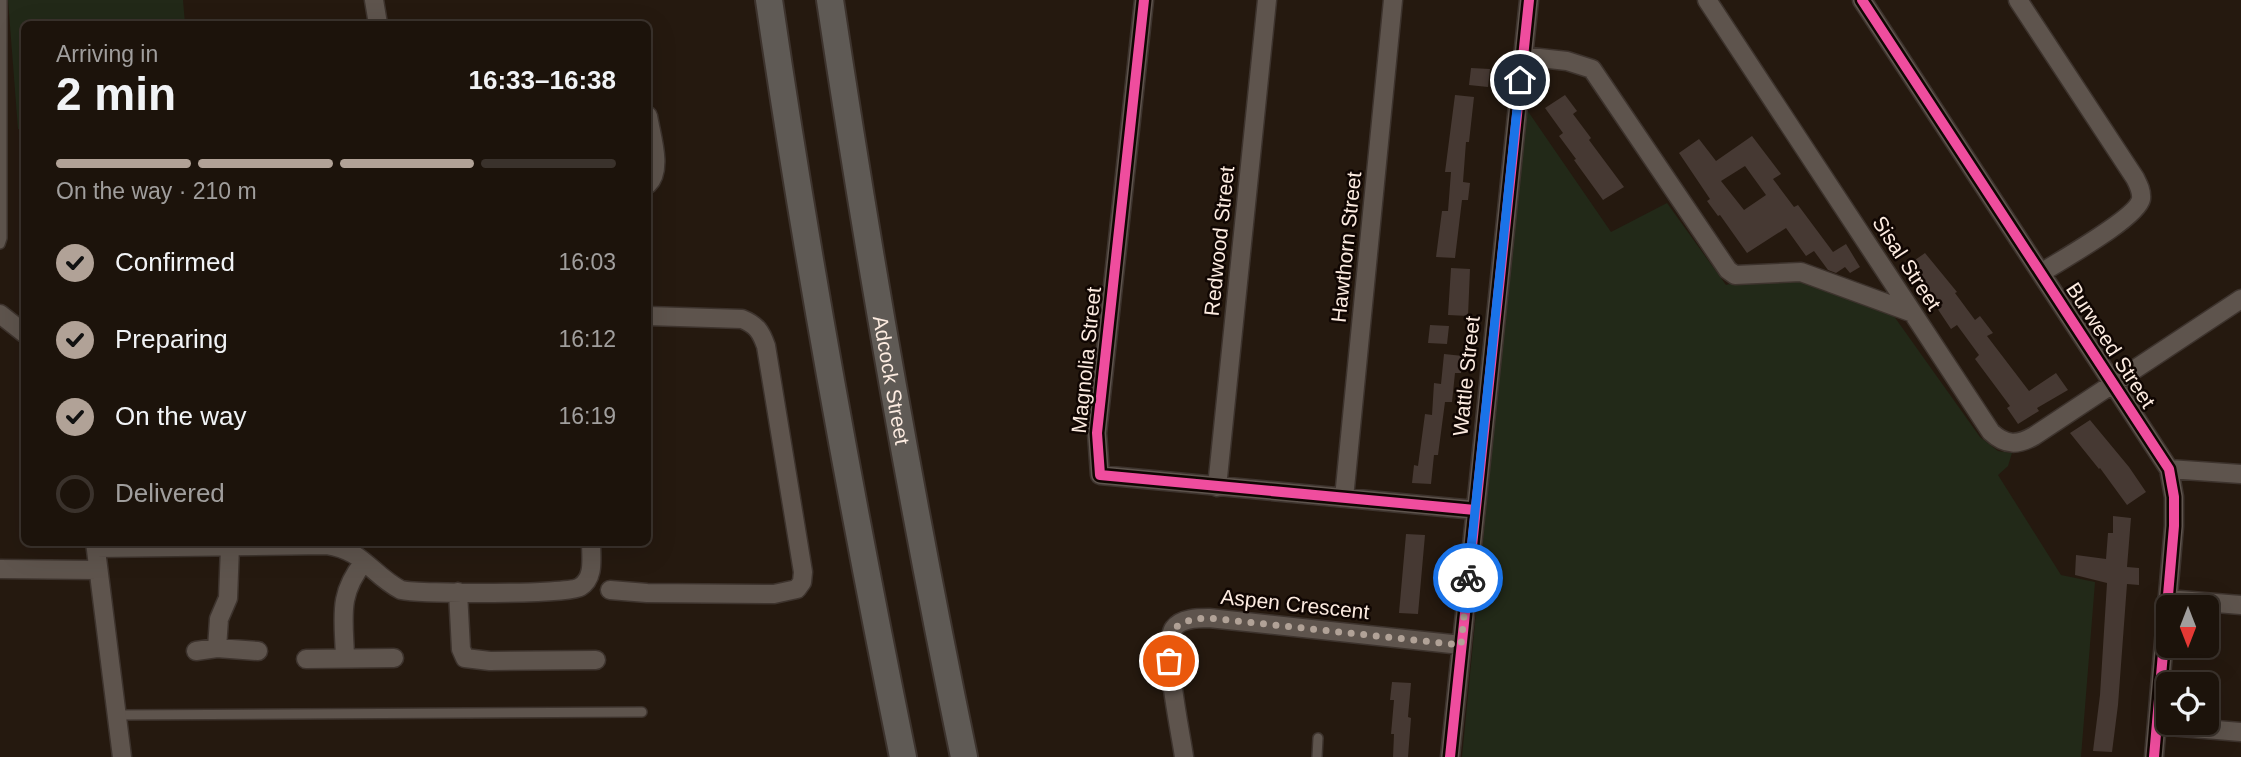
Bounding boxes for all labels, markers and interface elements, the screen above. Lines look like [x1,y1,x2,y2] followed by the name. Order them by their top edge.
[56,41,158,67] text: Arriving in
[1490,50,1550,110] pin
[1501,61,1539,99] icon: home
[469,65,616,95] text: 16:33–16:38
[56,68,176,120] text: 2 min
[1200,165,1238,317] street label: Redwood Street
[1327,170,1365,324] street label: Hawthorn Street
[56,178,257,204] text: On the way · 210 m
[1868,212,1946,314] street label: Sisal Street
[56,244,94,282] icon: check
[115,247,235,277] text: Confirmed
[558,249,616,275] text: 16:03
[2062,278,2160,412] street label: Burweed Street
[1067,286,1105,434] street label: Magnolia Street
[869,314,915,447] street label: Adcock Street
[1448,315,1484,437] street label: Wattle Street
[56,321,94,359] icon: check
[115,324,228,354] text: Preparing
[558,326,616,352] text: 16:12
[56,398,94,436] icon: check
[115,401,247,431] text: On the way
[558,403,616,429] text: 16:19
[115,478,225,508] text: Delivered
[1433,543,1503,613] courier
[1449,559,1487,597] icon: bike
[1219,585,1371,623] street label: Aspen Crescent
[2156,595,2219,658] north arrow
[2156,595,2219,735] map controls
[1139,631,1199,691] pin
[1150,642,1188,680] icon: bag
[2156,672,2219,735] button: locate

